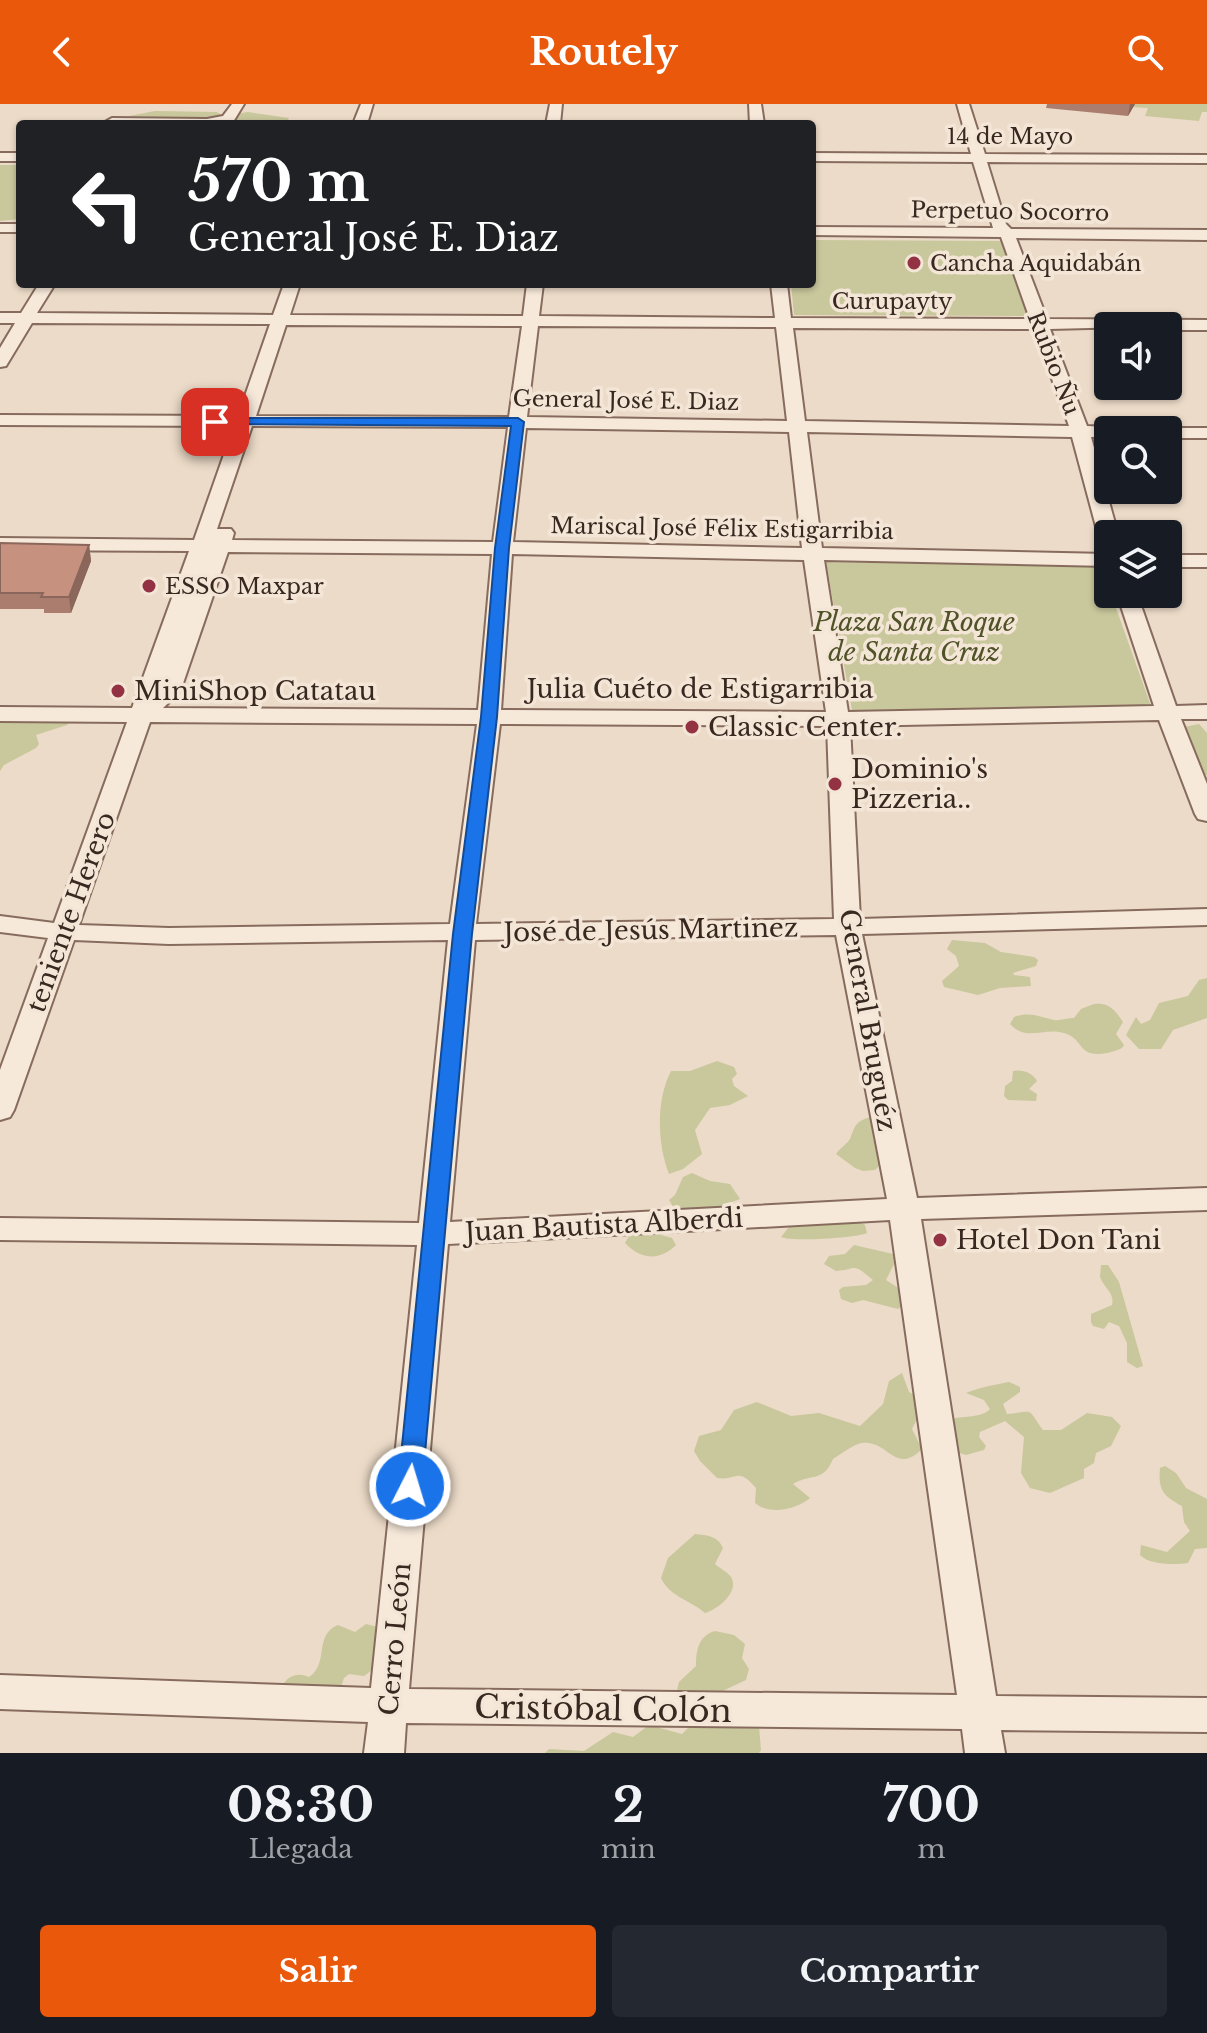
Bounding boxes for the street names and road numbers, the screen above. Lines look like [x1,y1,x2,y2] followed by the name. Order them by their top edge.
[947,123,1073,150] street label: 14 de Mayo
[910,196,1110,227] street label: Perpetuo Socorro
[832,288,952,315] street label: Curupayty
[1021,307,1087,419] street label: Rubio Ñu
[512,385,739,416] street label: General José E. Diaz
[550,512,895,545] street label: Mariscal José Félix Estigarribia
[524,673,874,705] street label: Julia Cuéto de Estigarribia
[20,807,122,1017] street label: teniente Herero
[833,906,903,1134] street label: General Bruguéz
[500,911,799,949] street label: José de Jesús Martinez
[461,1202,744,1248] street label: Juan Bautista Alberdi
[372,1561,418,1717] street label: Cerro León
[474,1687,732,1731] street label: Cristóbal Colón

